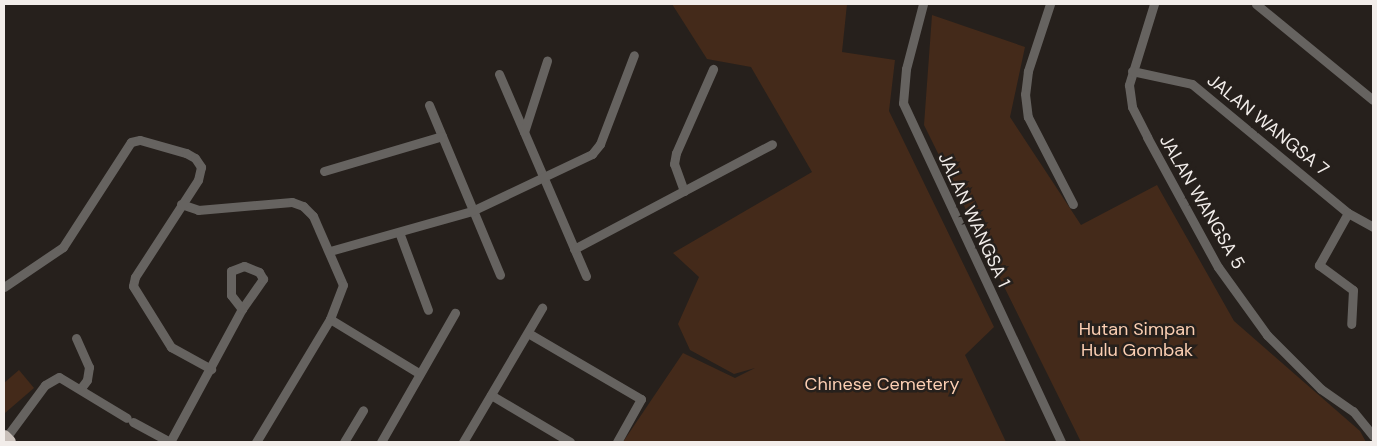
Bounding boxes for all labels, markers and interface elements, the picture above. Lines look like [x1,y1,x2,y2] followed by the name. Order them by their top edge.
[1203,69,1333,181] street label: JALAN WANGSA 7
[1155,131,1249,273] street label: JALAN WANGSA 5
[933,149,1015,291] street label: JALAN WANGSA 1
[1079,319,1195,362] park label: Hutan Simpan Hulu Gombak
[805,373,959,395] park label: Chinese Cemetery

